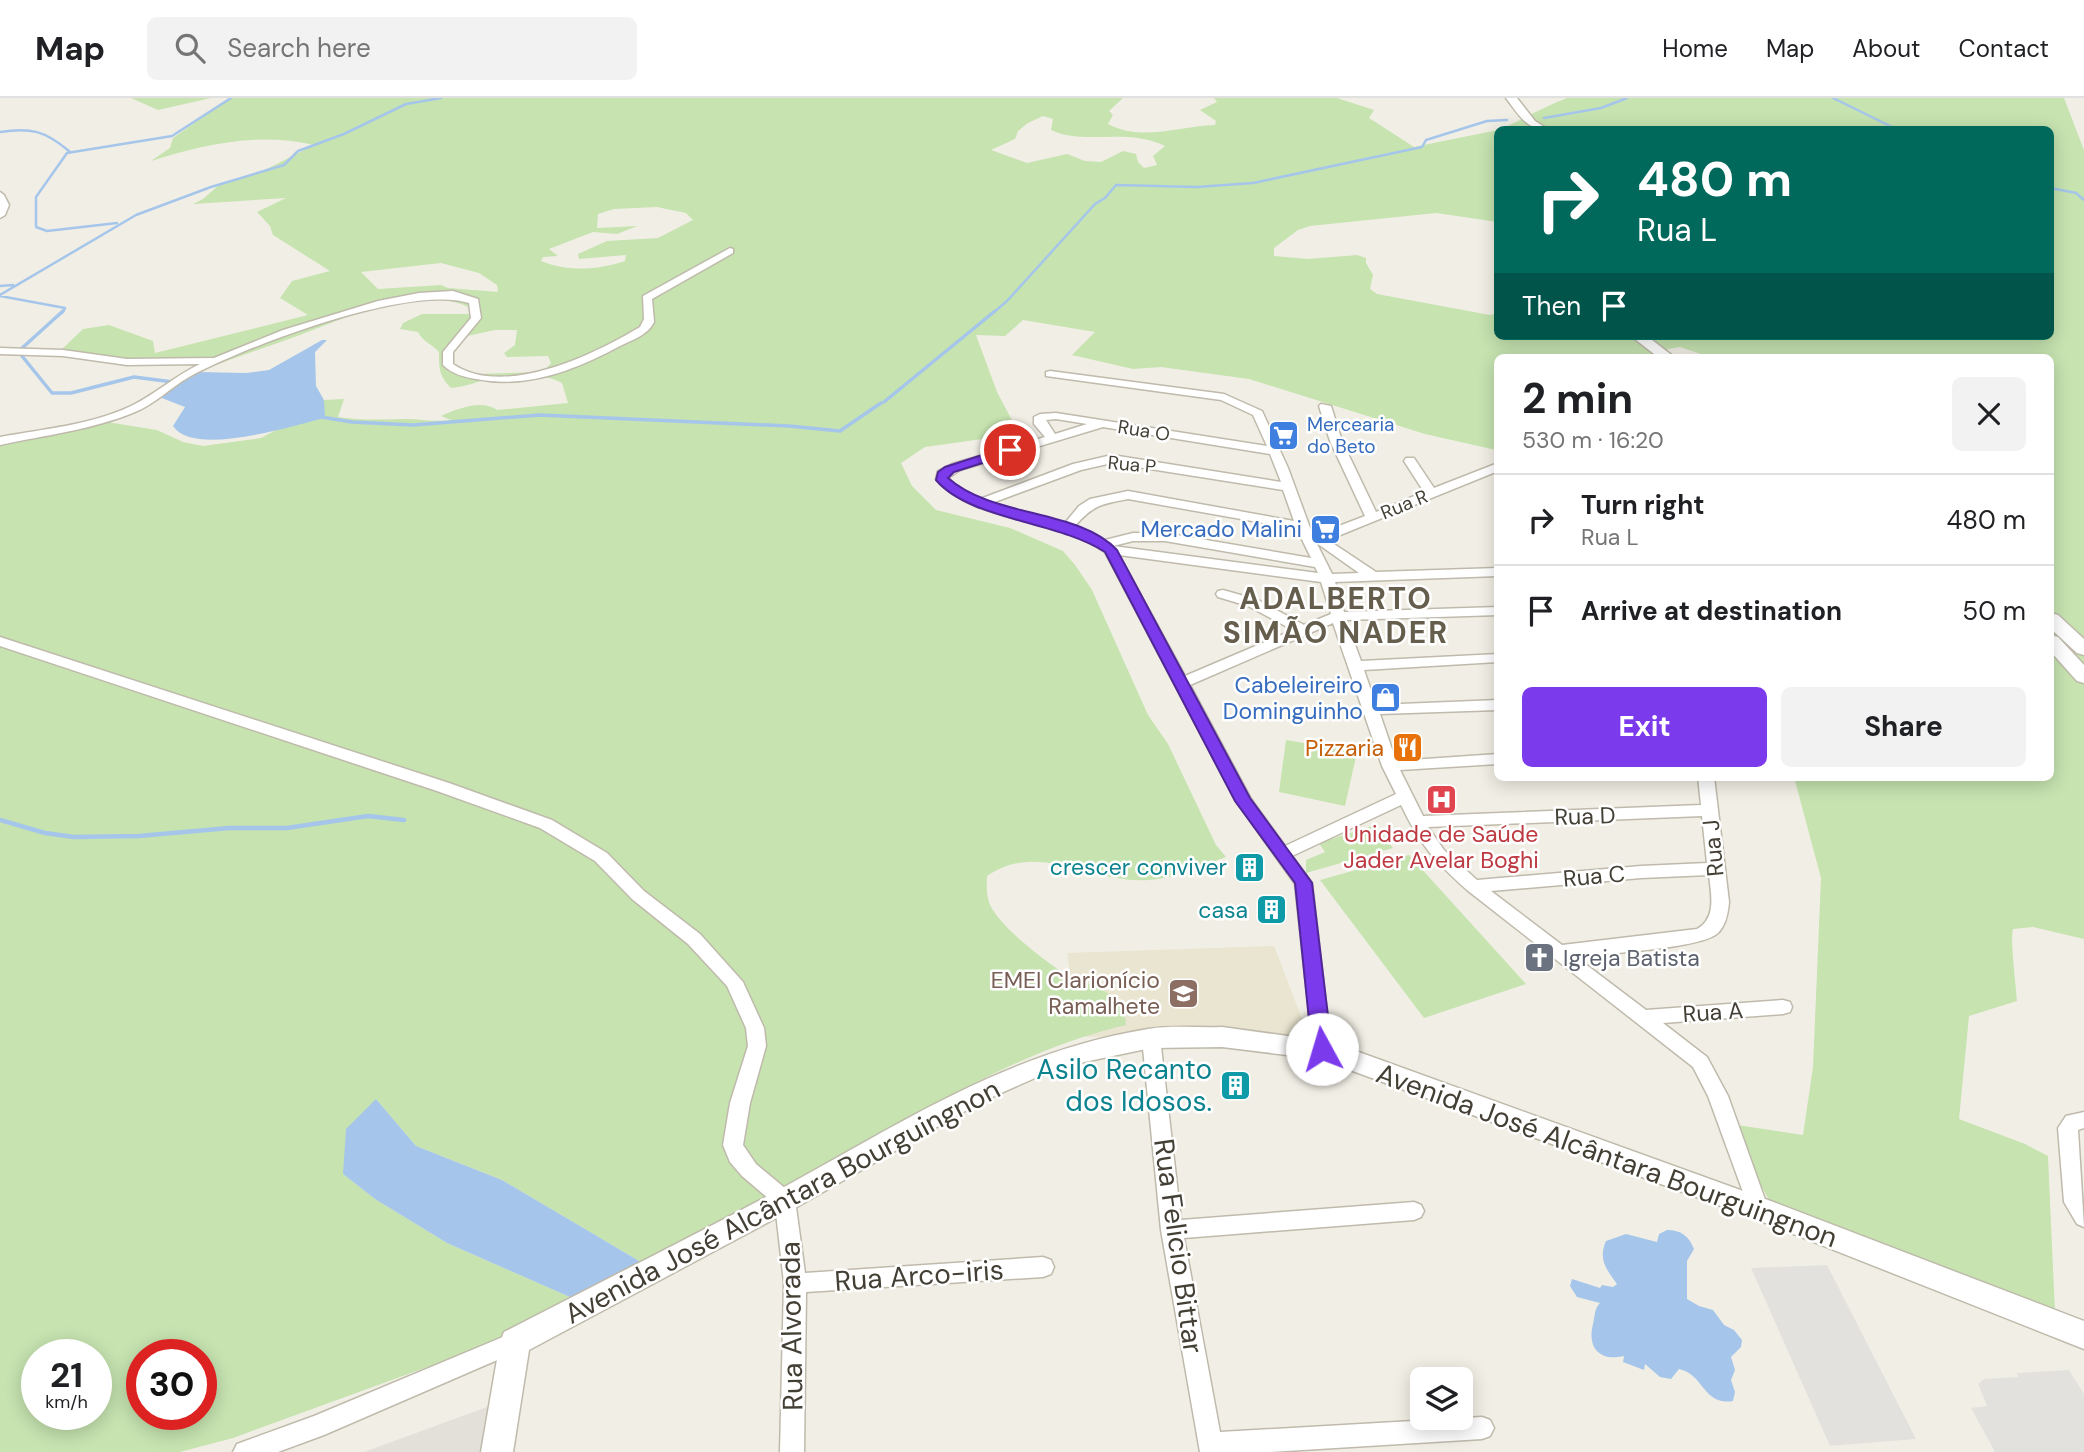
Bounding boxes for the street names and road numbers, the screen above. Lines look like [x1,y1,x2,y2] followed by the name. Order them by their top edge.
[1116,414,1172,447] street label: Rua O
[1107,450,1157,479] street label: Rua P
[1377,484,1432,525] street label: Rua R
[1554,800,1616,832] street label: Rua D
[1696,818,1730,878] street label: Rua J
[1562,858,1626,894] street label: Rua C
[1682,995,1744,1029] street label: Rua A
[1371,1055,1842,1256] street label: Avenida José Alcântara Bourguingnon
[558,1071,1006,1332] street label: Avenida José Alcântara Bourguingnon
[1145,1136,1212,1356] street label: Rua Felicio Bittar
[772,1241,811,1411] street label: Rua Alvorada
[833,1251,1005,1300] street label: Rua Arco-iris

